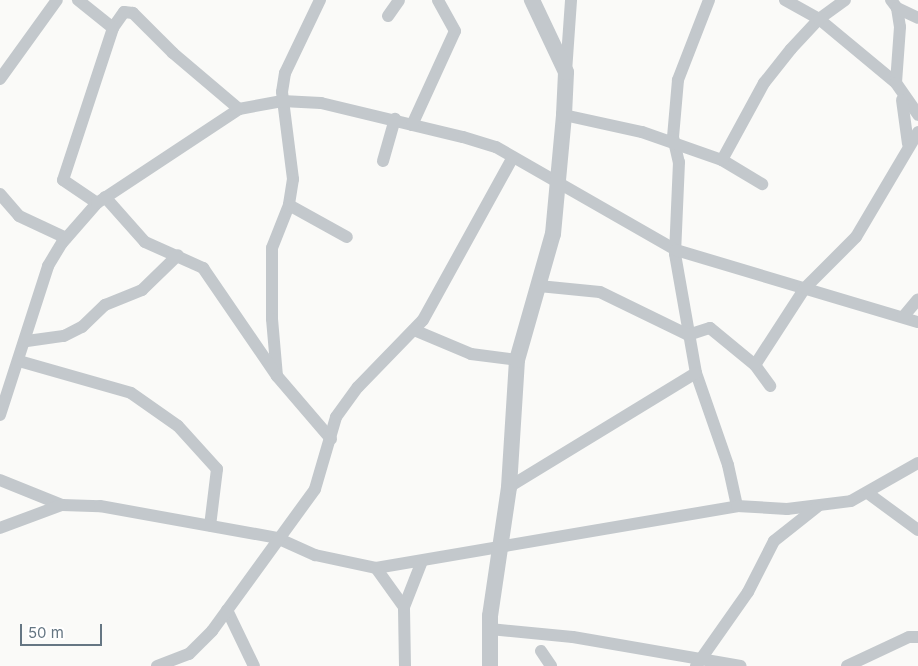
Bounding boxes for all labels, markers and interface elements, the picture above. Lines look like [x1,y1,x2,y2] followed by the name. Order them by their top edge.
[22,614,105,646] scale bar
[28,623,64,642] text: 50 m

